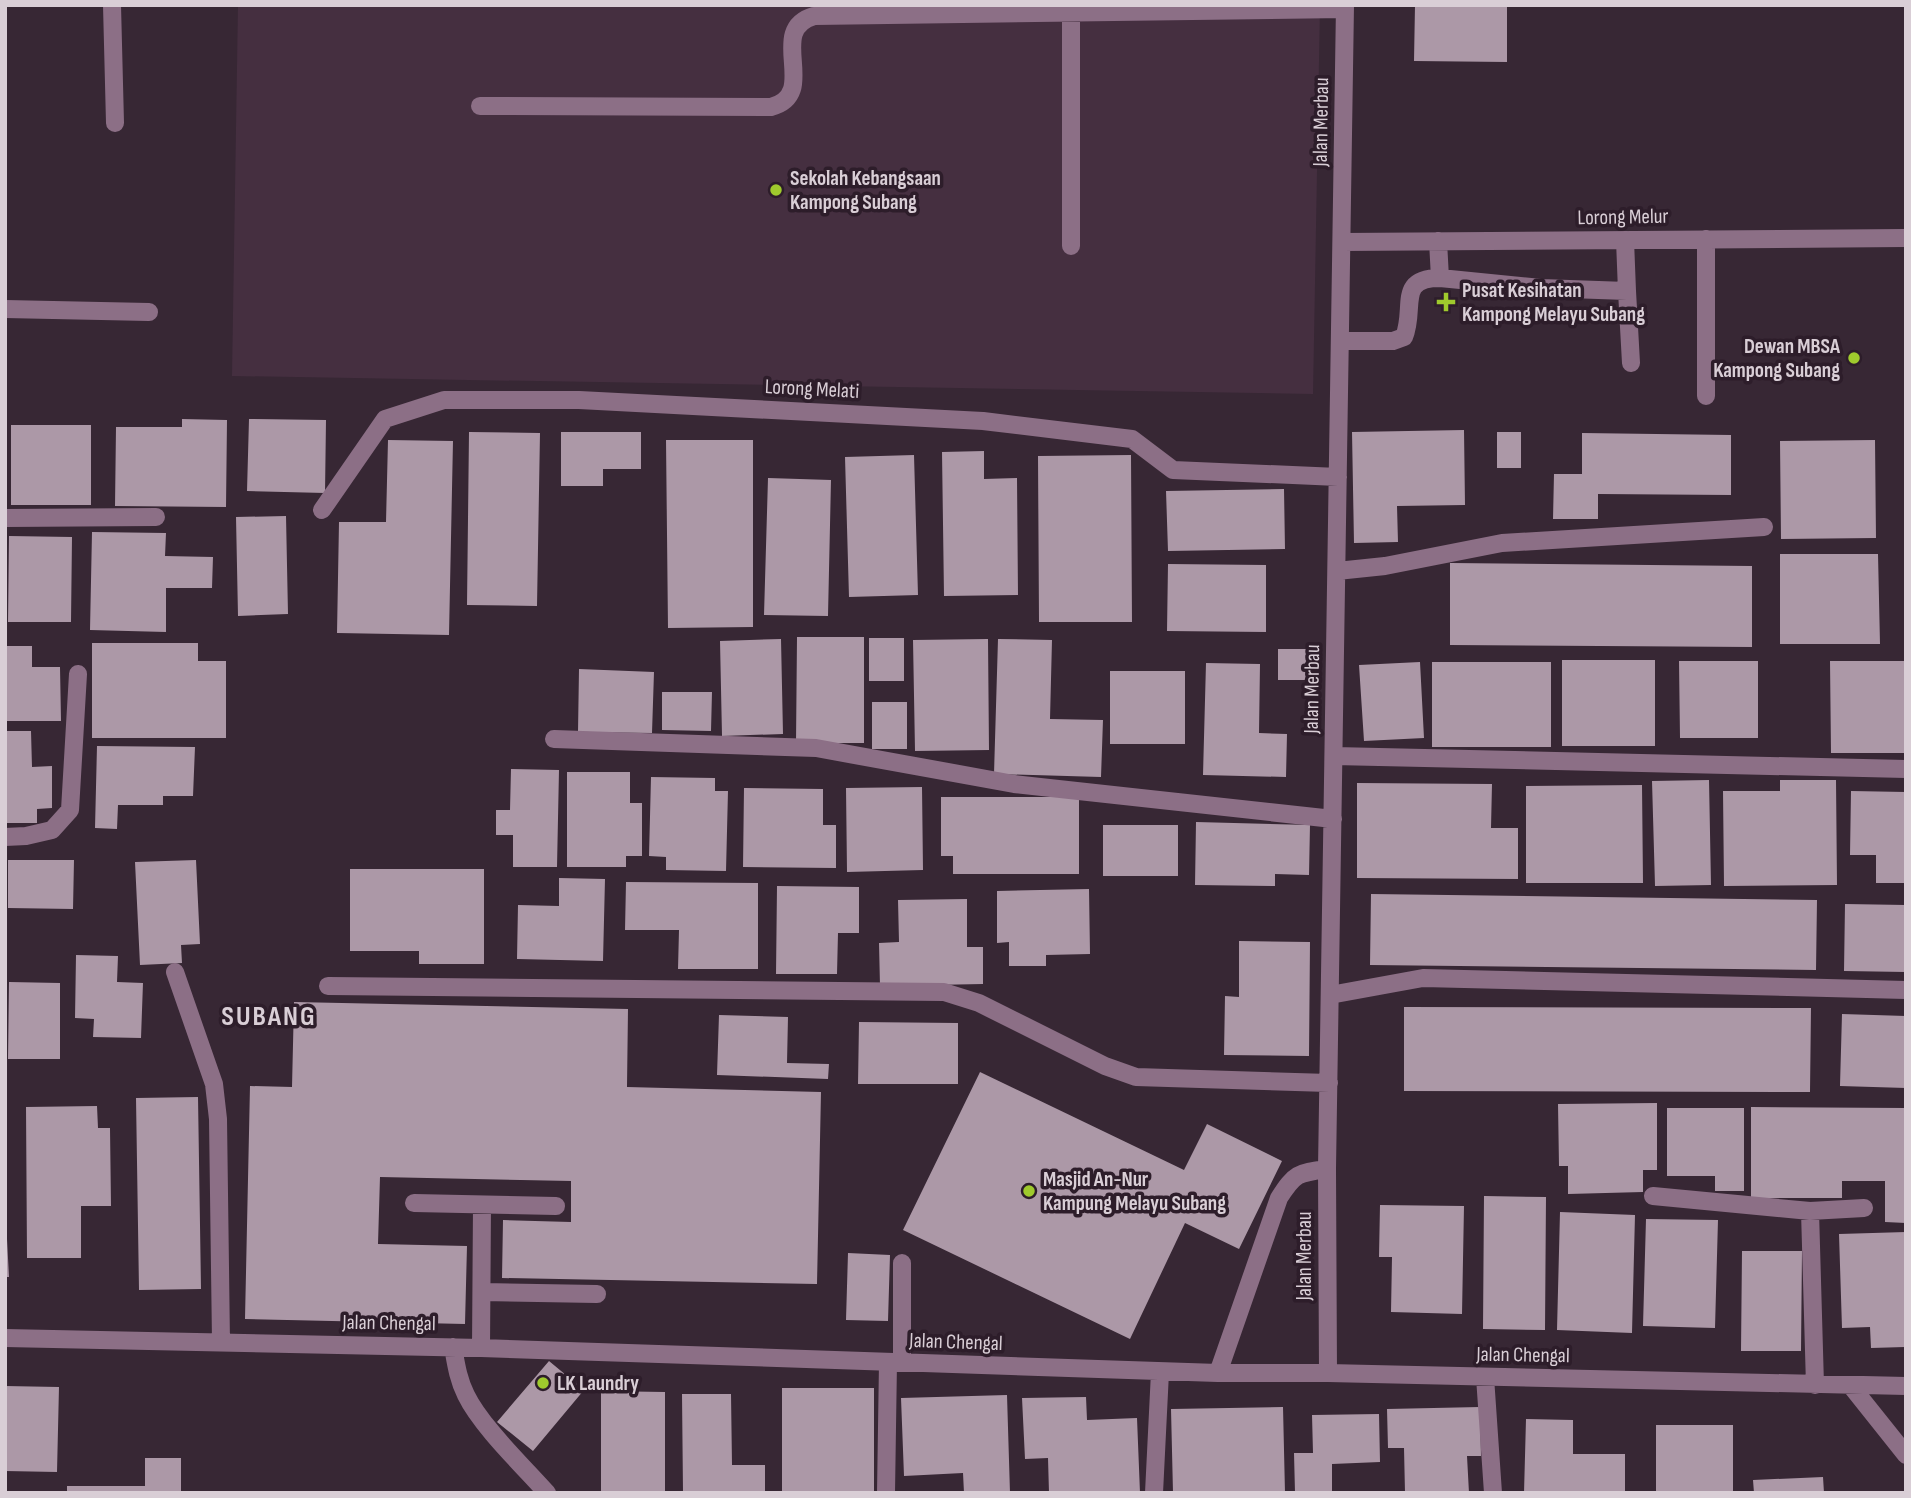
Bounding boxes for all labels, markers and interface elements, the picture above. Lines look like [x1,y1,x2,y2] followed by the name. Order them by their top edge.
[1308,77,1334,168] street label: Jalan Merbau
[790,166,941,215] place label: Sekolah Kebangsaan Kampong Subang
[768,182,784,198] marker: Sekolah Kebangsaan Kampong Subang
[1577,204,1669,230] street label: Lorong Melur
[1462,278,1645,327] place label: Pusat Kesihatan Kampong Melayu Subang
[1436,292,1456,312] marker: Pusat Kesihatan Kampong Melayu Subang
[1713,334,1841,383] place label: Dewan MBSA Kampong Subang
[1846,350,1862,366] marker: Dewan MBSA Kampong Subang
[764,374,860,404] street label: Lorong Melati
[1299,644,1325,735] street label: Jalan Merbau
[221,1000,317,1033] district label: SUBANG
[1043,1167,1226,1216] place label: Masjid An-Nur Kampung Melayu Subang
[1021,1183,1037,1199] marker: Masjid An-Nur Kampung Melayu Subang
[1292,1211,1317,1302] street label: Jalan Merbau
[341,1310,436,1336] street label: Jalan Chengal
[908,1328,1003,1356] street label: Jalan Chengal
[1475,1342,1570,1368] street label: Jalan Chengal
[557,1371,639,1396] place label: LK Laundry
[535,1375,551,1391] marker: LK Laundry

